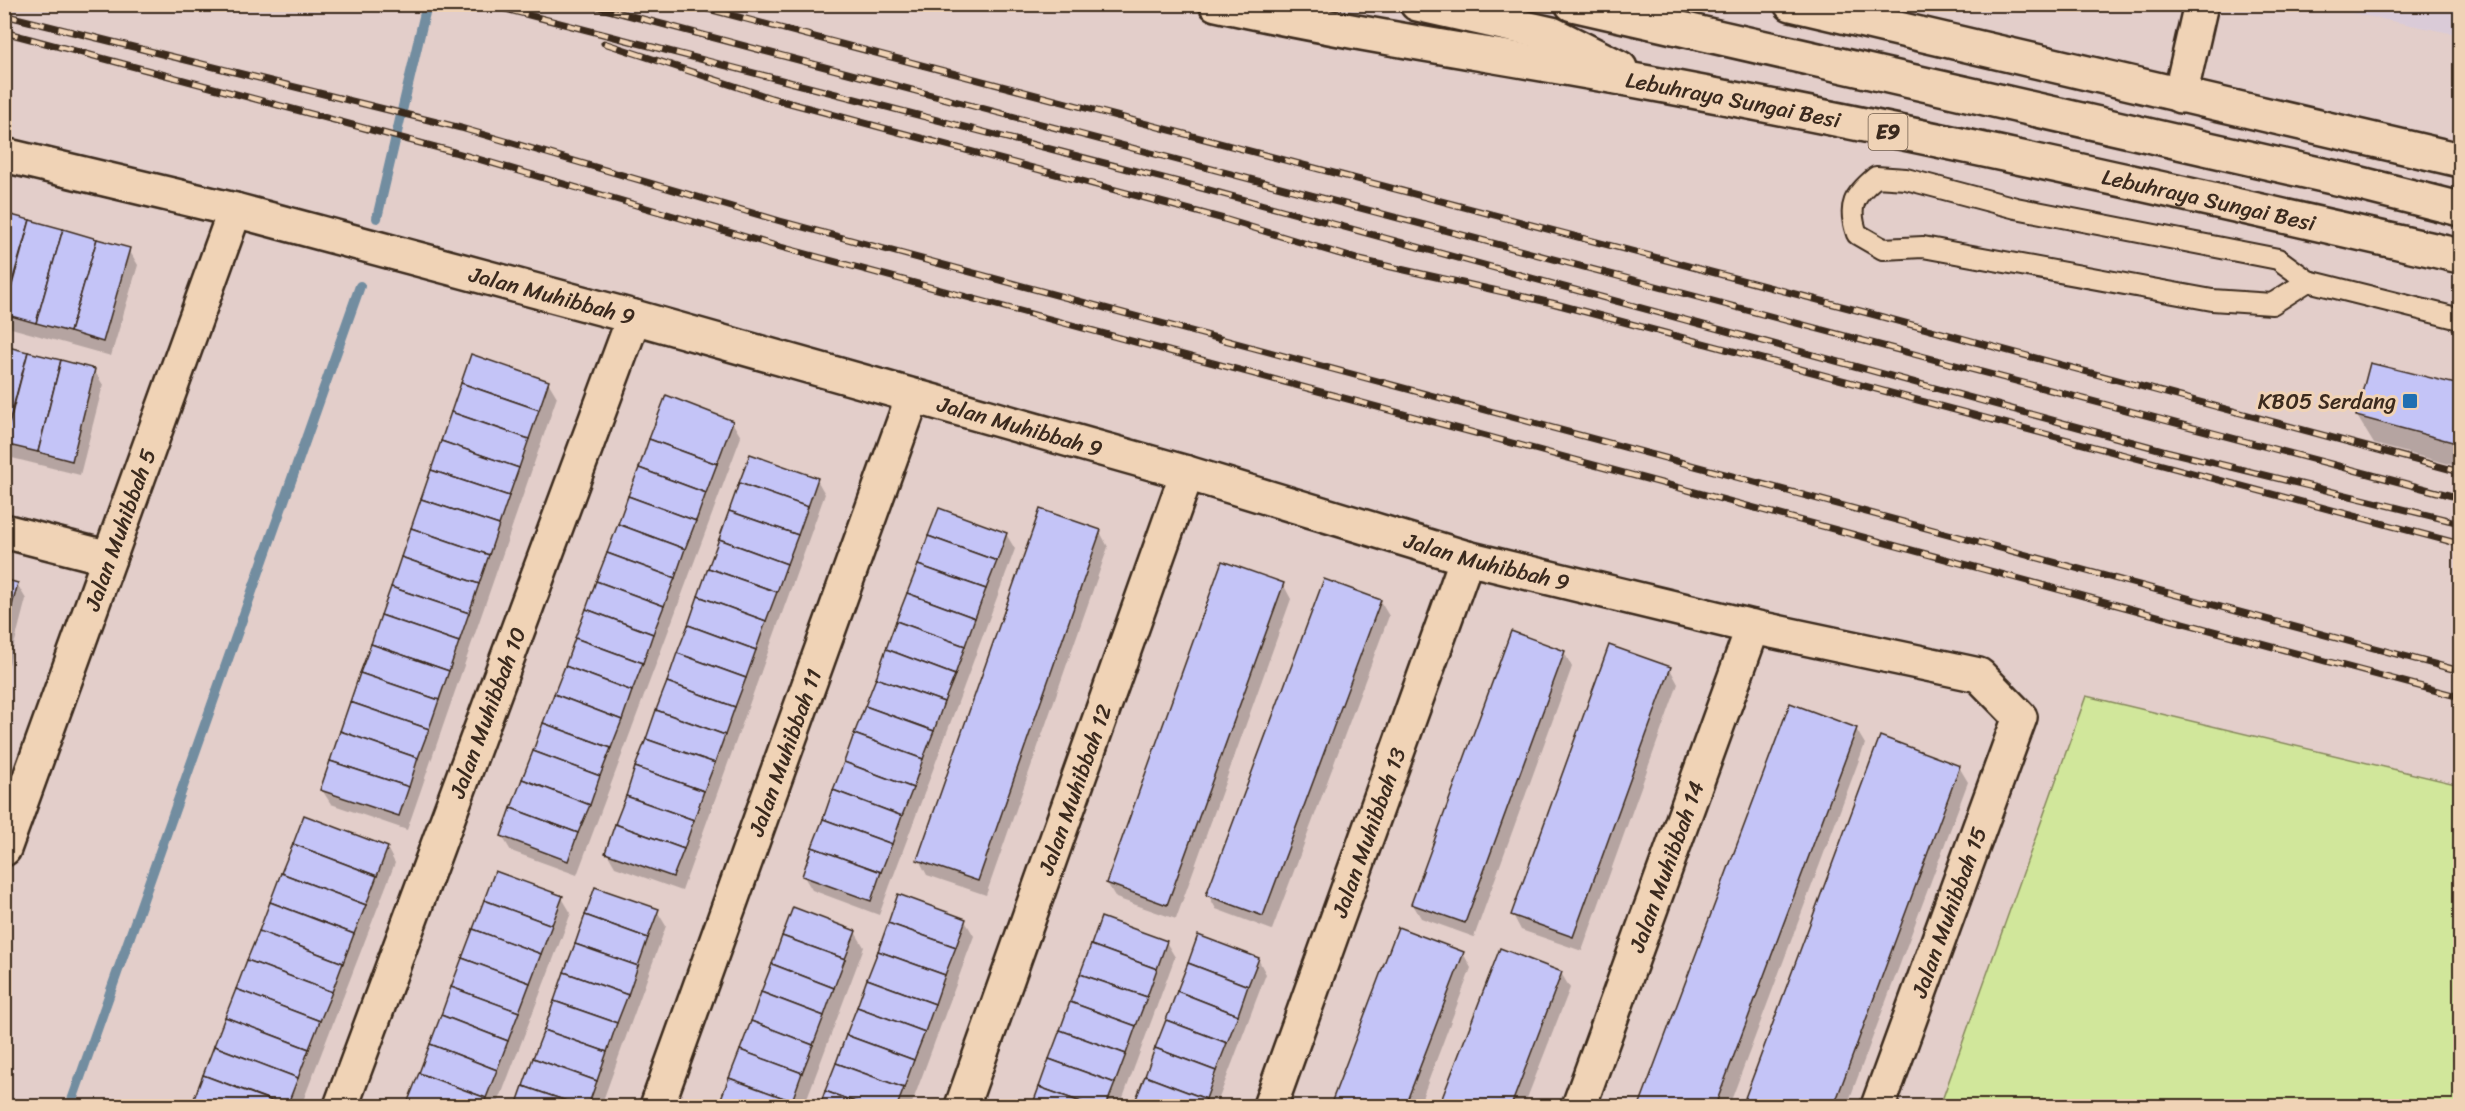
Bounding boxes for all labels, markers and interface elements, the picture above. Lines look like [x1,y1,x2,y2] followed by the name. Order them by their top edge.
[1623,60,1845,139] street label: Lebuhraya Sungai Besi
[1868,114,1908,150] road number: E9
[2098,157,2320,242] street label: Lebuhraya Sungai Besi
[464,254,640,336] street label: Jalan Muhibbah 9
[2258,382,2396,421] place label: KB05 Serdang
[932,384,1108,468] street label: Jalan Muhibbah 9
[2401,392,2419,410] marker: KB05 Serdang
[72,443,167,617] street label: Jalan Muhibbah 5
[1398,520,1574,602] street label: Jalan Muhibbah 9
[437,621,537,804] street label: Jalan Muhibbah 10
[736,663,833,842] street label: Jalan Muhibbah 11
[1026,698,1123,881] street label: Jalan Muhibbah 12
[1320,742,1417,924] street label: Jalan Muhibbah 13
[1617,775,1715,958] street label: Jalan Muhibbah 14
[1900,821,1998,1004] street label: Jalan Muhibbah 15

